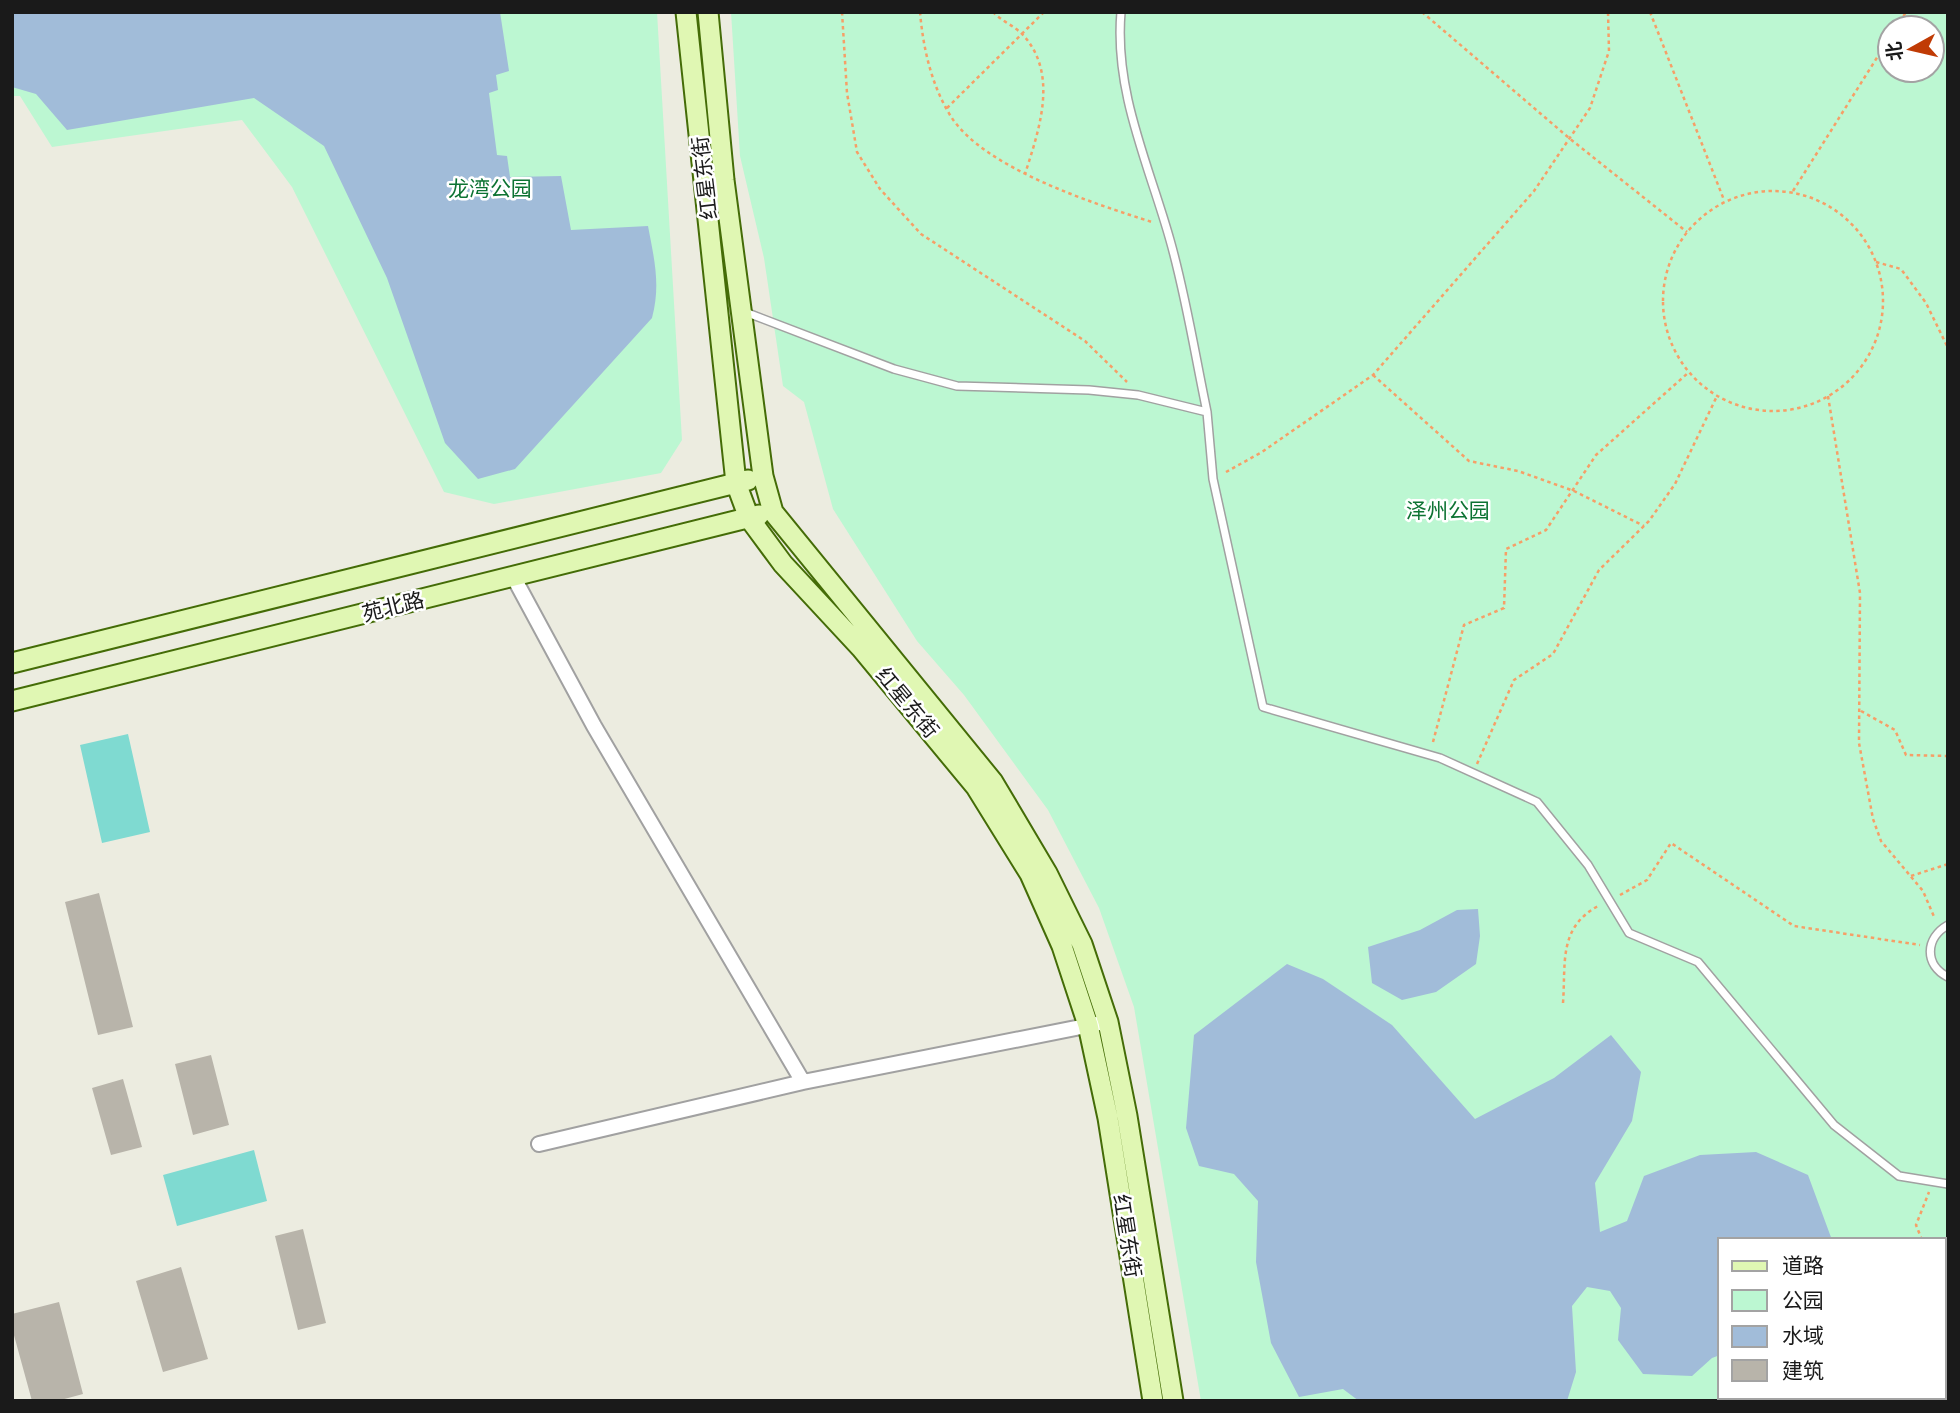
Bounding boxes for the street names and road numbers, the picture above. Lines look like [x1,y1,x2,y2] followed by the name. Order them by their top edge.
[687,135,722,221] street label: 红星东街
[359,587,426,626] street label: 苑北路
[871,662,944,743] street label: 红星东街
[1109,1192,1146,1279] street label: 红星东街

